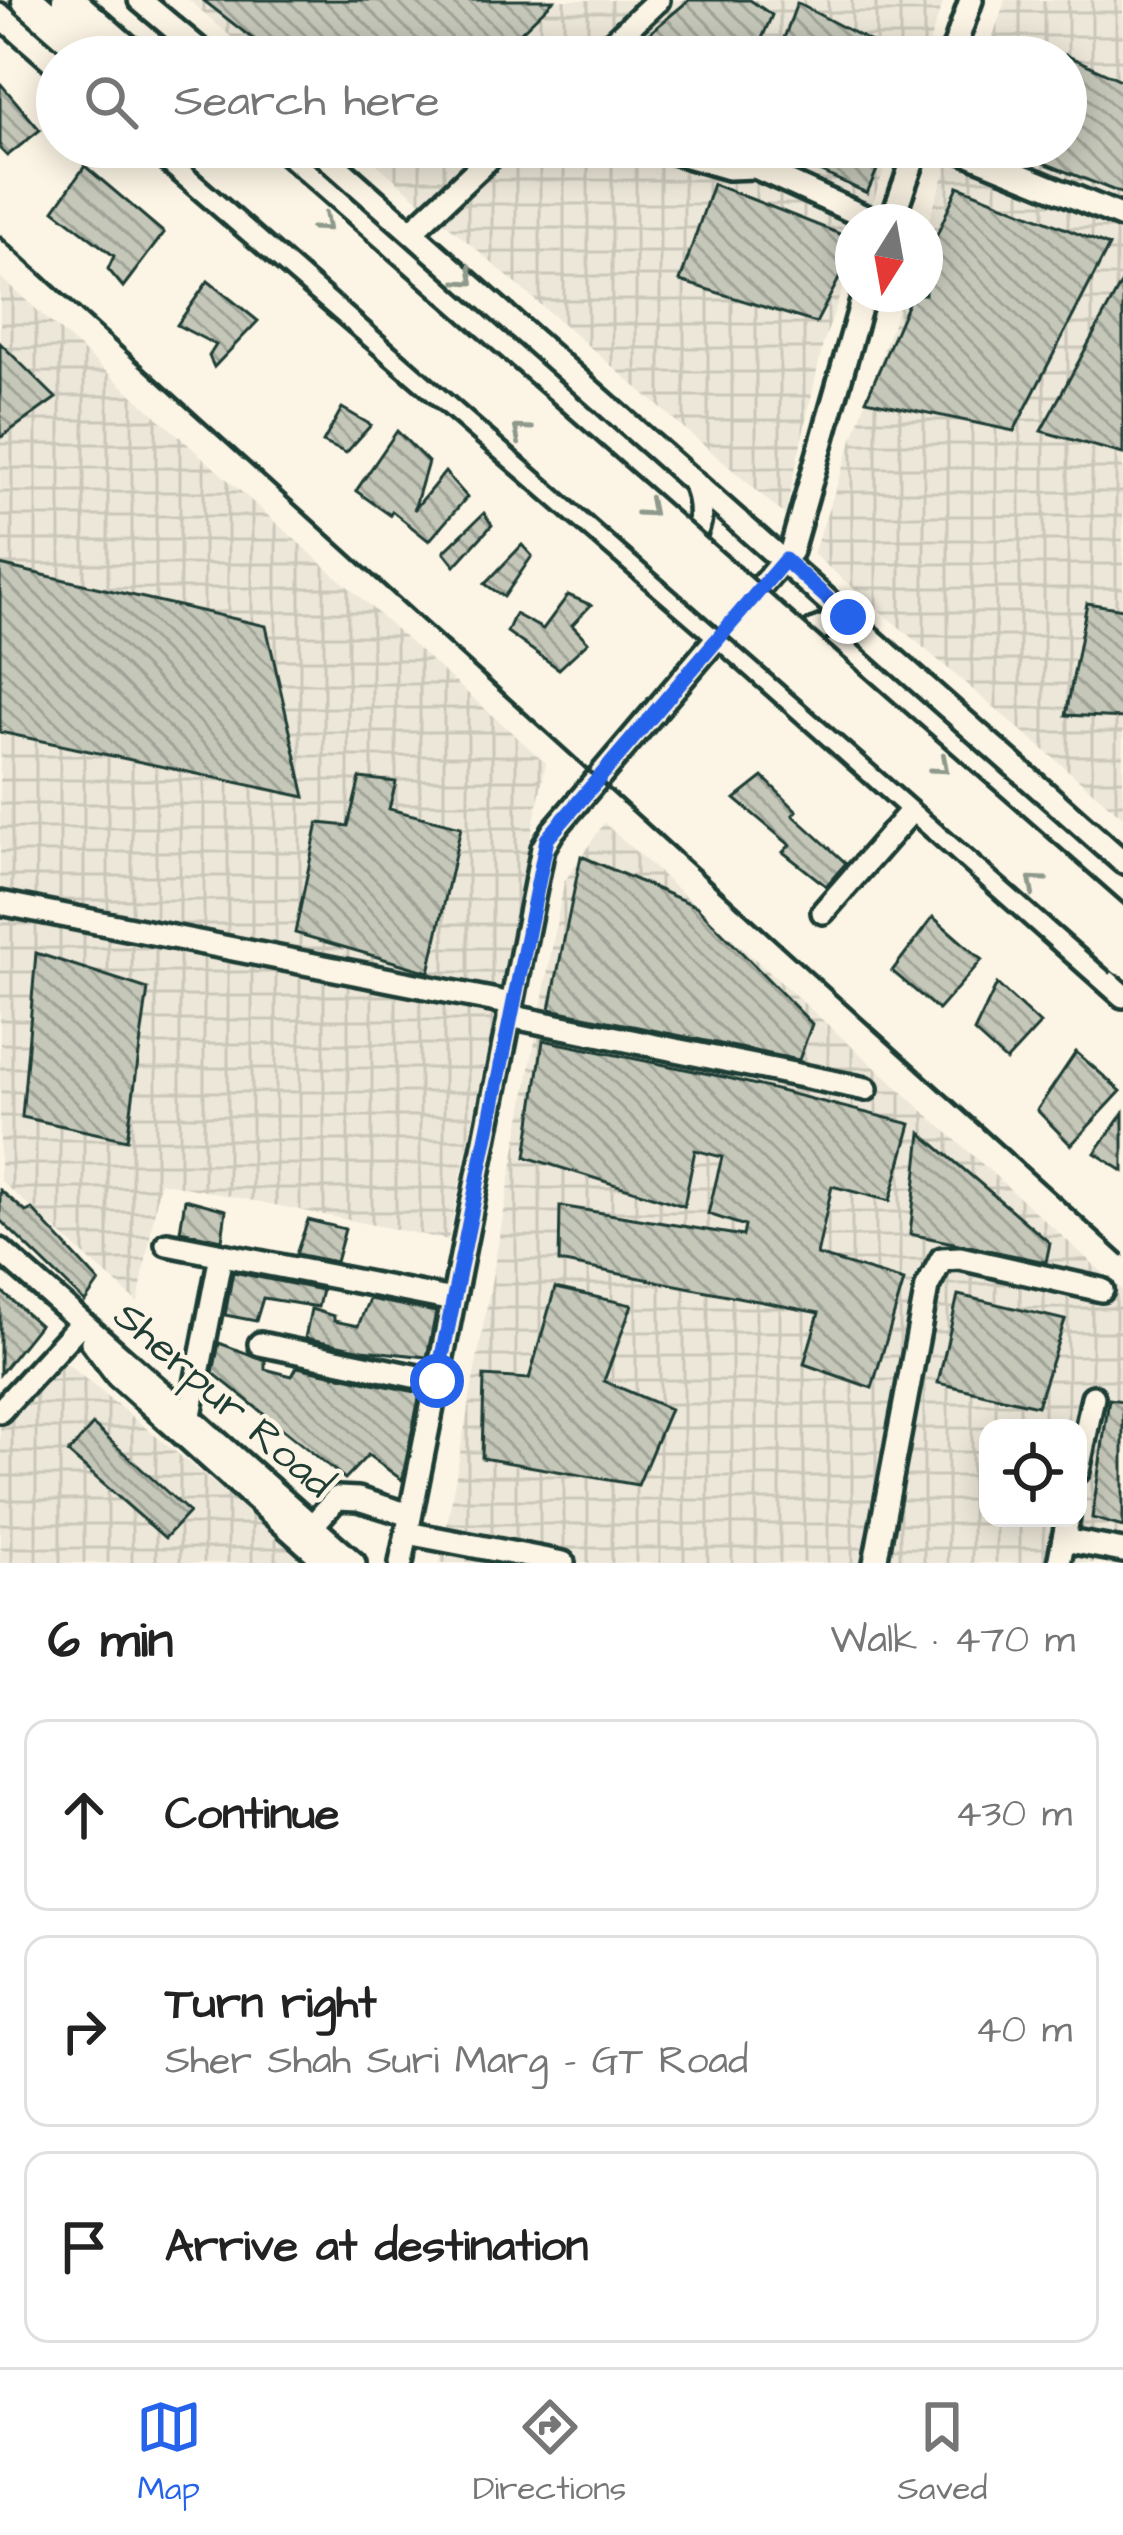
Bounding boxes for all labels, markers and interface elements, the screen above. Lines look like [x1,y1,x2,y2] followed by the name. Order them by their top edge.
[36,36,1087,168] search box
[78,69,144,135] icon: search
[174,71,440,133] text: Search here
[835,204,943,312] north arrow
[310,210,331,231] one-way arrow
[453,264,475,285] one-way arrow
[513,425,534,446] one-way arrow
[634,495,656,516] one-way arrow
[821,590,875,644] route end
[928,752,949,773] one-way arrow
[1027,876,1049,897] one-way arrow
[100,1288,346,1512] street label: Sherpur Road
[410,1354,464,1408] route start
[979,1419,1087,1527] map controls
[979,1419,1087,1527] button: locate
[48,1606,173,1677] text: 6 min
[831,1614,1075,1668] text: Walk · 470 m
[51,1782,117,1848] icon: ahead
[165,1784,339,1846] text: Continue
[955,1788,1072,1842] text: 430 m
[165,1973,377,2035] text: Turn right
[51,1998,117,2064] icon: right
[975,2004,1072,2058] text: 40 m
[165,2035,748,2089] text: Sher Shah Suri Marg - GT Road
[51,2214,117,2280] icon: arrive
[165,2216,588,2278] text: Arrive at destination
[136,2394,202,2512] tab: Map
[473,2394,626,2512] tab: Directions
[897,2394,987,2512] tab: Saved

